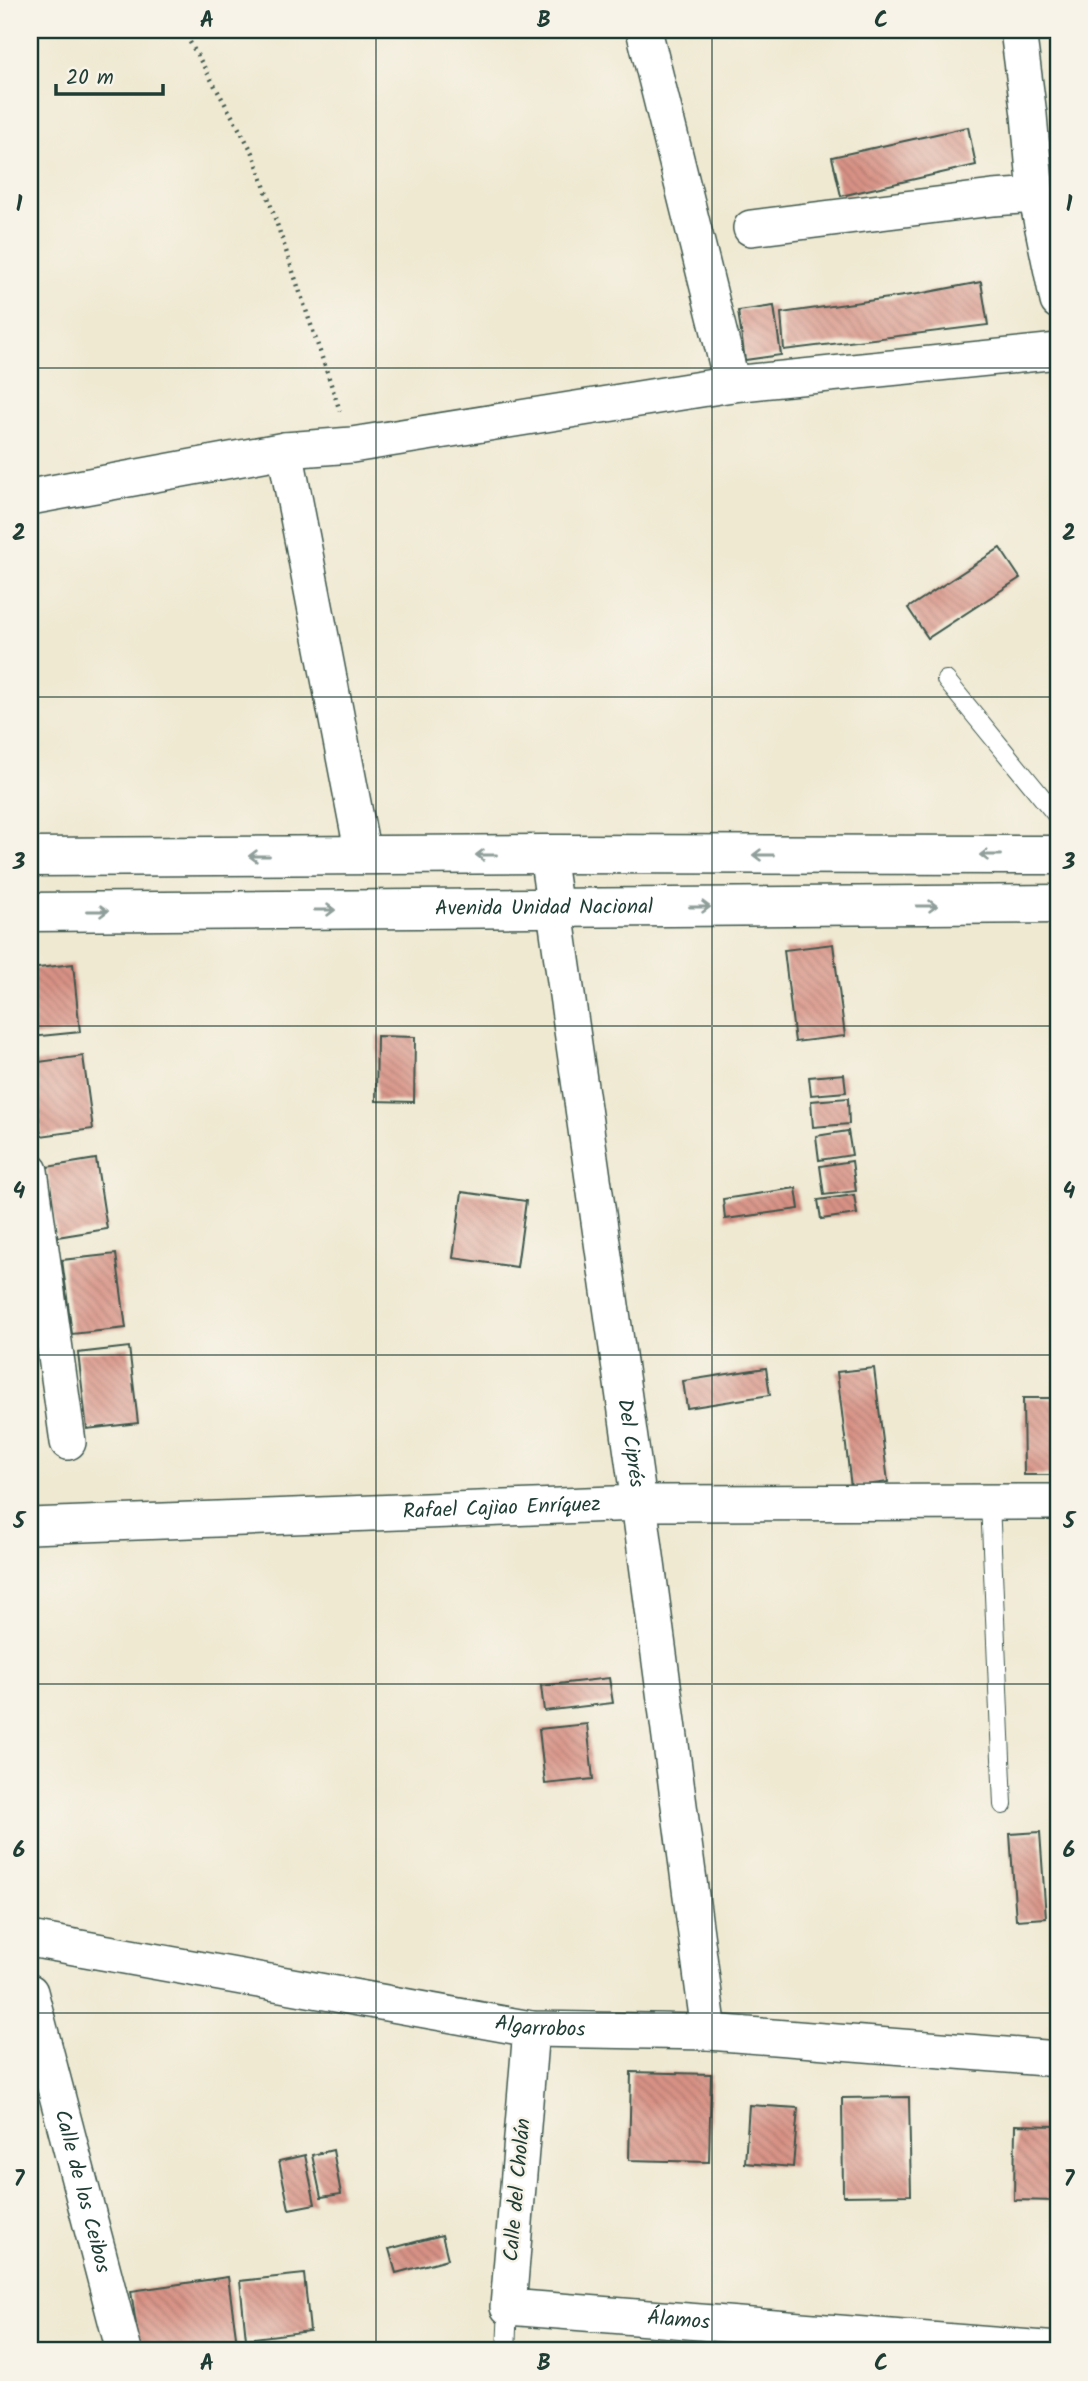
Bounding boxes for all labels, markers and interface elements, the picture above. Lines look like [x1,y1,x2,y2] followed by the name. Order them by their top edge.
[200,3,214,39] text: A
[537,3,551,39] text: B
[874,3,888,39] text: C
[56,52,163,96] scale bar
[66,62,114,95] text: 20 m
[16,187,23,223] text: 1
[1066,187,1073,223] text: 1
[12,516,26,552] text: 2
[1062,516,1076,552] text: 2
[12,845,26,881] text: 3
[1062,845,1076,881] text: 3
[475,848,498,862] one-way arrow
[751,848,774,862] one-way arrow
[979,848,1002,862] one-way arrow
[247,849,270,862] one-way arrow
[435,891,653,925] street label: Avenida Unidad Nacional
[916,899,939,912] one-way arrow
[688,901,711,914] one-way arrow
[314,903,337,917] one-way arrow
[86,905,109,918] one-way arrow
[13,1174,26,1210] text: 4
[1063,1174,1076,1210] text: 4
[608,1397,653,1490] street label: Del Ciprés
[402,1488,601,1528] street label: Rafael Cajiao Enríquez
[12,1504,27,1540] text: 5
[1062,1504,1077,1540] text: 5
[13,1833,25,1869] text: 6
[1063,1833,1075,1869] text: 6
[492,2006,586,2046] street label: Algarrobos
[45,2106,119,2277] street label: Calle de los Ceibos
[495,2117,541,2263] street label: Calle del Cholán
[14,2162,26,2198] text: 7
[1064,2162,1076,2198] text: 7
[646,2301,711,2339] street label: Álamos
[200,2346,214,2381] text: A
[537,2346,551,2381] text: B
[874,2346,888,2381] text: C

